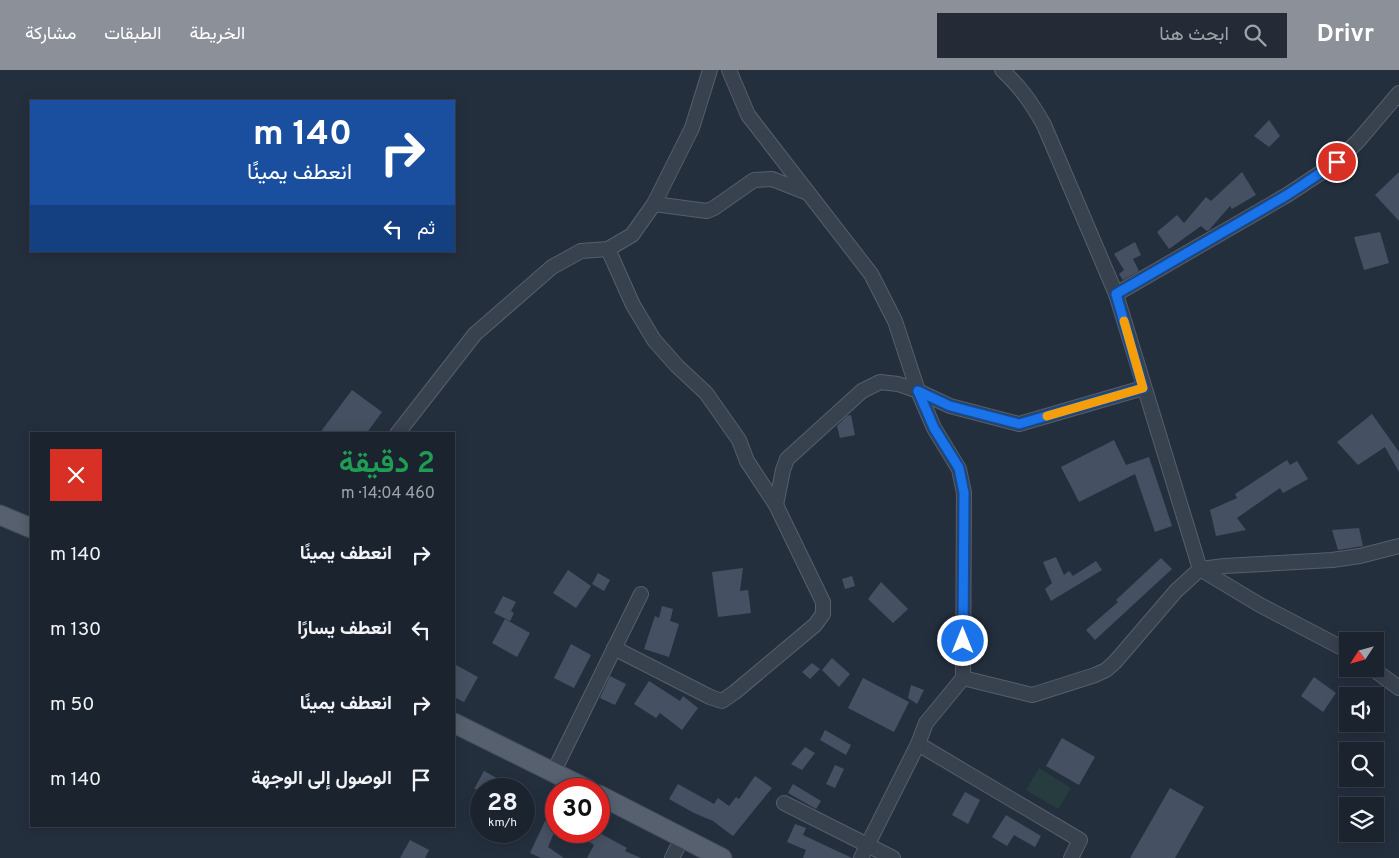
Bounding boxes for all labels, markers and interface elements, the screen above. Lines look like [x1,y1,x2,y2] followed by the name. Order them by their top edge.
[937,13,1287,58] search box
[1317,20,1374,50] text: Drivr
[1241,21,1269,49] icon: search
[25,23,76,46] text: مشاركة
[104,23,161,46] text: الطبقات
[189,23,245,46] text: الخريطة
[1159,23,1229,47] text: ابحث هنا
[253,113,352,157] text: 140 m
[370,120,435,185] icon: right
[1316,141,1358,183] pin
[1323,148,1351,176] icon: arrive
[247,160,352,187] text: انعطف يمينًا
[379,215,407,243] icon: left
[417,217,435,241] text: ثم
[339,446,435,483] text: 2 دقيقة
[50,449,102,501] button: close
[341,484,435,504] text: 460 m · 14:04
[407,541,435,569] icon: right
[300,542,392,566] text: انعطف يمينًا
[50,543,101,567] text: 140 m
[936,614,988,666] position arrow
[407,616,435,644] icon: left
[297,617,392,641] text: انعطف يسارًا
[50,618,101,642] text: 130 m
[1339,632,1384,678] north arrow
[1339,632,1384,842] map controls
[1339,687,1384,732] button: sound
[407,691,435,719] icon: right
[300,692,392,716] text: انعطف يمينًا
[50,693,95,717] text: 50 m
[1339,742,1384,787] button: search
[407,766,435,794] icon: arrive
[251,767,392,791] text: الوصول إلى الوجهة
[50,768,101,792] text: 140 m
[545,778,610,843] speed limit sign: 30
[487,788,518,820] text: 28
[1339,797,1384,842] button: layers
[488,815,517,831] text: km/h

